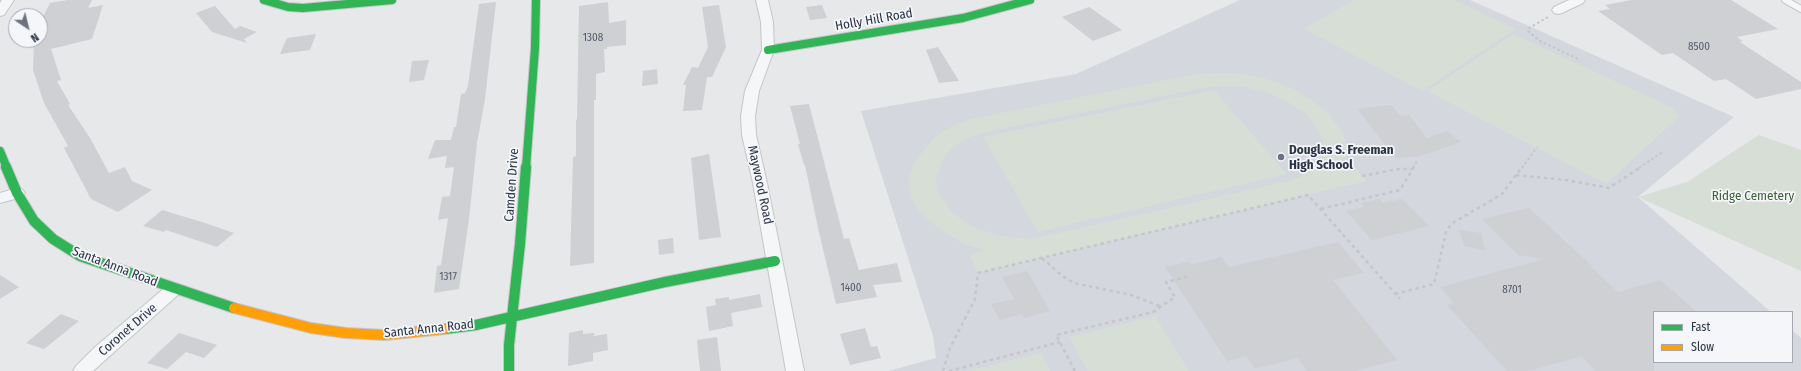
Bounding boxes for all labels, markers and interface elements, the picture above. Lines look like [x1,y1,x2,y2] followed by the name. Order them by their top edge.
[834,6,914,34] street label: Holly Hill Road
[8,8,48,48] north arrow
[28,30,41,45] text: N
[583,31,603,45] house number: 1308
[1688,40,1710,54] house number: 8500
[1289,142,1394,173] place label: Douglas S. Freeman High School
[744,144,776,226] street label: Maywood Road
[502,148,522,222] street label: Camden Drive
[1276,152,1286,162] marker: Douglas S. Freeman High School
[1712,188,1794,204] park label: Ridge Cemetery
[70,244,160,290] street label: Santa Anna Road
[439,270,457,284] house number: 1317
[840,281,862,295] house number: 1400
[1502,283,1522,297] house number: 8701
[96,300,160,360] street label: Coronet Drive
[1653,311,1793,363] legend
[383,317,475,341] street label: Santa Anna Road
[1691,320,1710,334] text: Fast
[1691,340,1714,354] text: Slow

